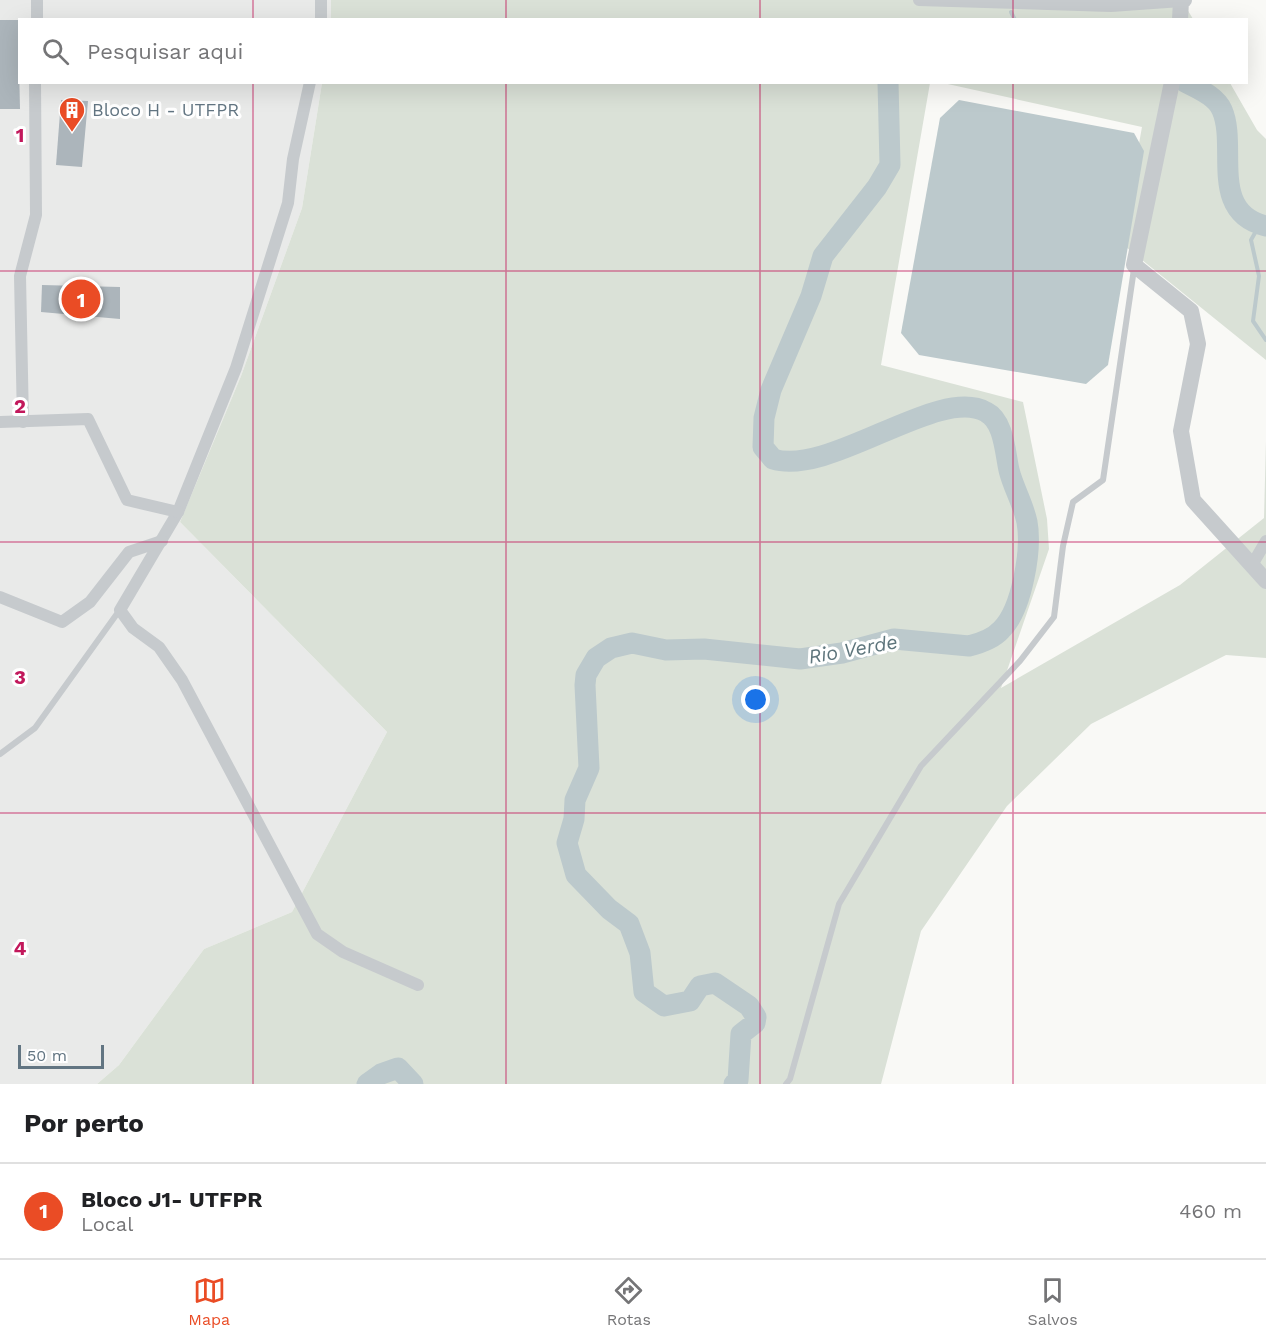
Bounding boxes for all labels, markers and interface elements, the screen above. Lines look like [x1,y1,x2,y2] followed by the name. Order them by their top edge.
[18,18,1248,84] search box
[39,35,72,68] icon: search
[87,39,243,64] text: Pesquisar aqui
[57,95,87,133] building icon: Bloco H - UTFPR
[92,99,239,120] place label: Bloco H - UTFPR
[16,123,24,147] text: 1
[62,276,100,322] pin: 1
[14,394,26,418] text: 2
[807,629,899,669] water label: Rio Verde
[14,665,26,689] text: 3
[741,685,770,714] your location
[14,936,27,960] text: 4
[18,1042,104,1070] scale bar
[27,1046,67,1065] text: 50 m
[24,1108,144,1138] text: Por perto
[81,1187,262,1212] text: Bloco J1- UTFPR
[39,1199,48,1223] text: 1
[1179,1199,1242,1223] text: 460 m
[81,1212,133,1236] text: Local
[188,1274,230,1329] tab: Mapa
[607,1274,651,1329] tab: Rotas
[1028,1274,1078,1329] tab: Salvos

